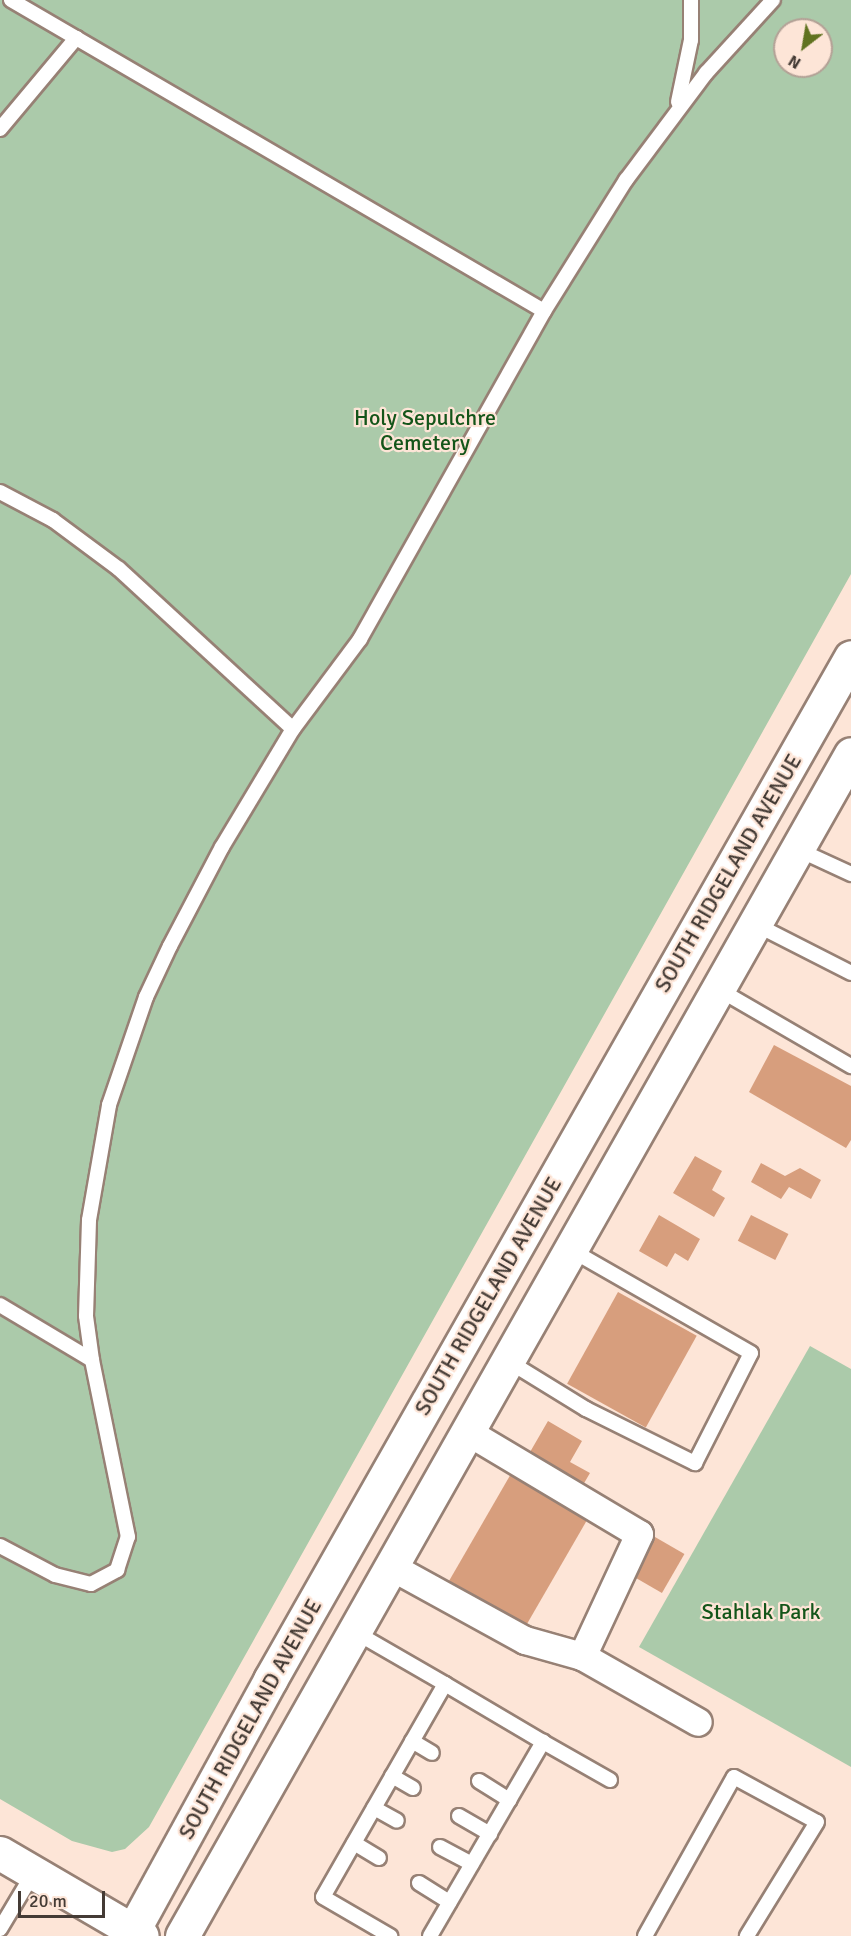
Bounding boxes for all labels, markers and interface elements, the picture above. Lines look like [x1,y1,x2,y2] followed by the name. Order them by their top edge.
[773,18,833,78] north arrow
[785,50,805,73] text: N
[354,404,496,456] park label: Holy Sepulchre Cemetery
[649,749,807,997] street label: SOUTH RIDGELAND AVENUE
[409,1172,567,1420] street label: SOUTH RIDGELAND AVENUE
[173,1594,327,1844] street label: SOUTH RIDGELAND AVENUE
[702,1599,820,1625] park label: Stahlak Park
[21,1879,108,1917] scale bar
[29,1890,67,1912] text: 20 m

